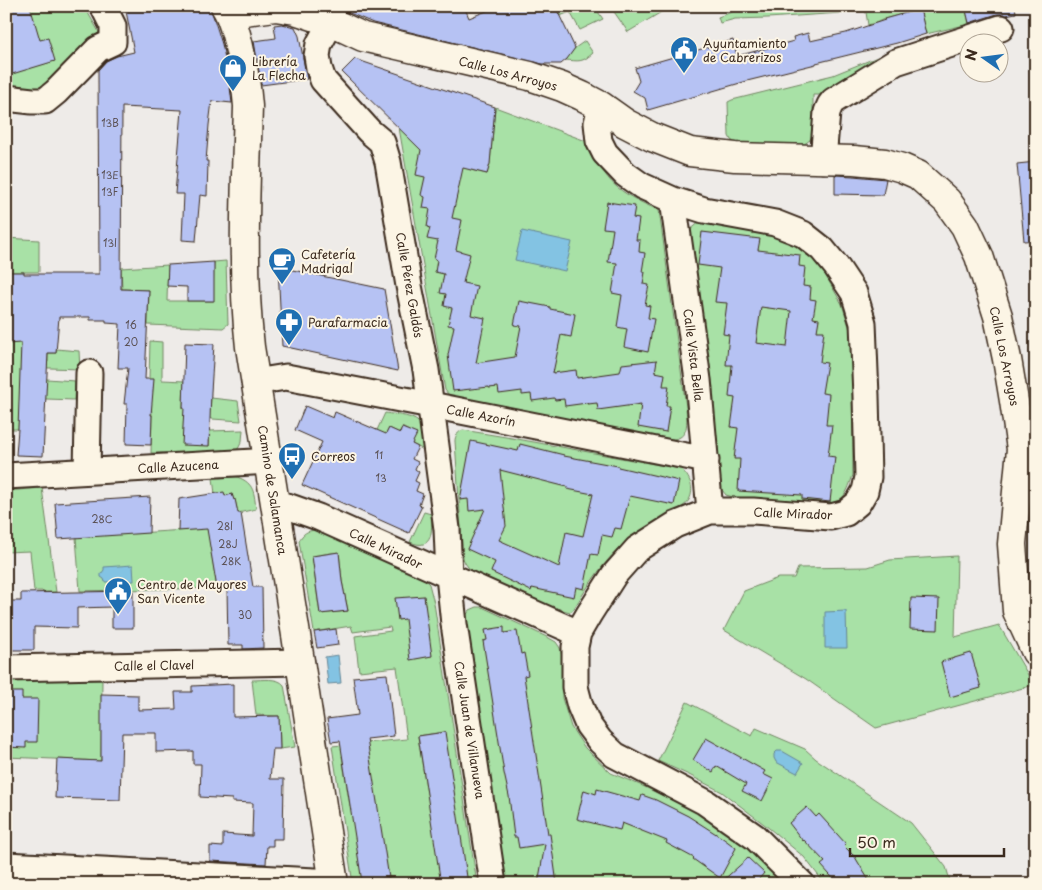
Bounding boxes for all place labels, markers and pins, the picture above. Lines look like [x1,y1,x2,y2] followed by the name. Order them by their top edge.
[703,34,787,66] place label: Ayuntamiento de Cabrerizos
[669,35,699,74] public building icon: Ayuntamiento de Cabrerizos
[252,52,306,84] place label: Librería La Flecha
[218,53,248,92] shop icon: Librería La Flecha
[301,245,356,277] place label: Cafetería Madrigal
[267,246,297,285] cafe icon: Cafetería Madrigal
[274,307,304,346] pharmacy icon: Parafarmacia
[308,313,389,331] place label: Parafarmacia
[277,441,307,480] bus stop icon: Correos
[311,447,356,465] place label: Correos
[137,575,247,607] place label: Centro de Mayores San Vicente
[103,576,133,615] public building icon: Centro de Mayores San Vicente

